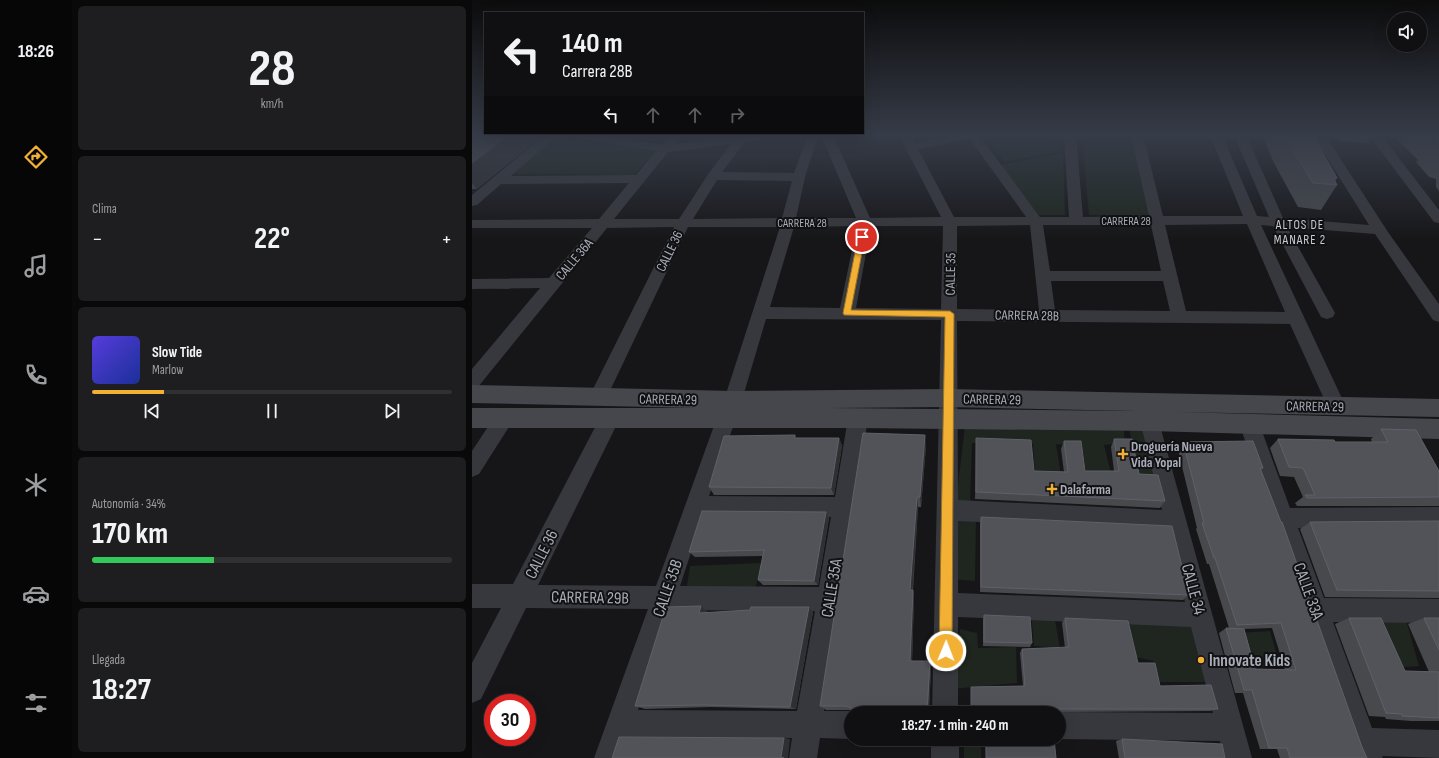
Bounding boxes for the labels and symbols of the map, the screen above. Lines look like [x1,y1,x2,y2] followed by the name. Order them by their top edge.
[1101,214,1151,229] street label: CARRERA 28
[777,216,827,231] street label: CARRERA 28
[1274,217,1326,248] district label: ALTOS DE MANARE 2
[845,220,879,254] pin
[652,228,687,274] street label: CALLE 36
[552,234,597,284] street label: CALLE 36A
[942,252,959,295] street label: CALLE 35
[995,306,1059,325] street label: CARRERA 28B
[639,390,697,409] street label: CARRERA 29
[963,390,1021,409] street label: CARRERA 29
[1286,397,1344,416] street label: CARRERA 29
[1131,438,1213,471] place label: Droguería Nueva Vida Yopal
[1118,449,1128,459] marker: Droguería Nueva Vida Yopal
[1060,481,1111,498] place label: Dalafarma
[1047,484,1057,494] marker: Dalafarma
[521,527,563,582] street label: CALLE 36
[649,557,687,620] street label: CALLE 35B
[817,557,847,619] street label: CALLE 35A
[1289,560,1328,623] street label: CALLE 33A
[1177,562,1209,617] street label: CALLE 34
[551,587,629,609] street label: CARRERA 29B
[925,630,967,672] position arrow
[1209,651,1291,671] place label: Innovate Kids
[1196,655,1206,665] marker: Innovate Kids
[484,694,536,746] speed limit sign: 30

